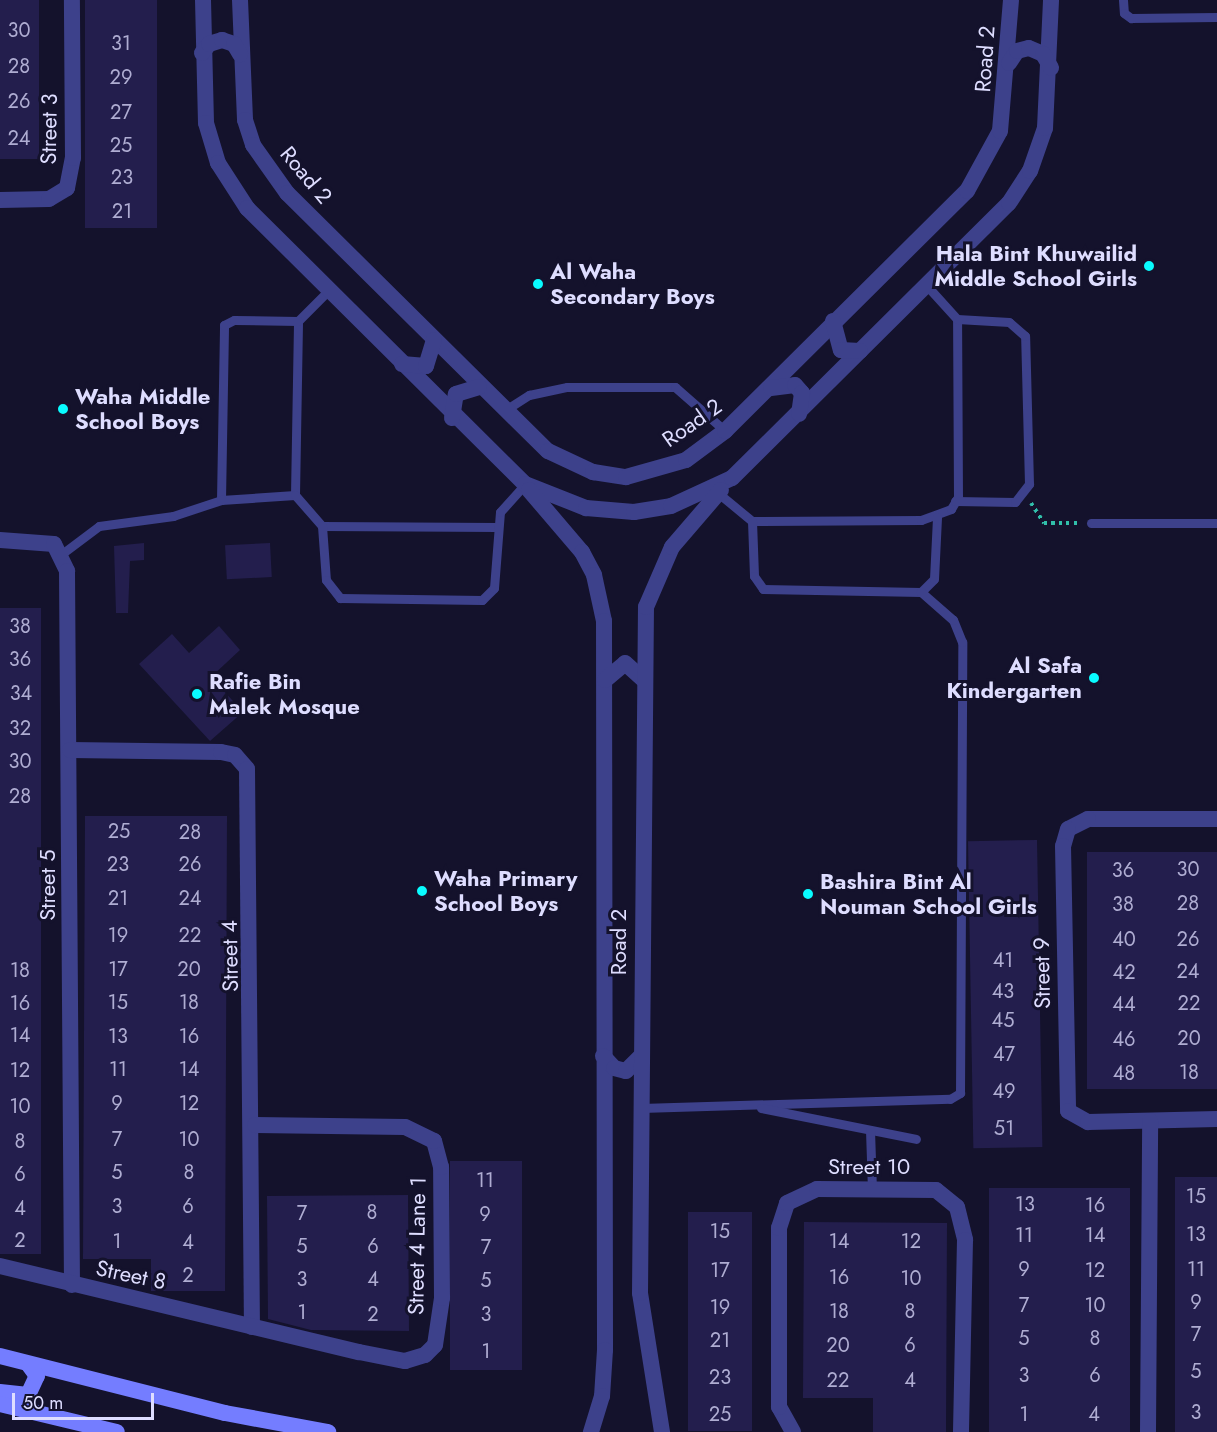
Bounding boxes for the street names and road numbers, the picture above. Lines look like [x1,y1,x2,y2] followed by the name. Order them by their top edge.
[970,25,1000,93] street label: Road 2
[35,93,63,165] street label: Street 3
[274,141,338,209] street label: Road 2
[657,393,727,453] street label: Road 2
[35,849,61,921] street label: Street 5
[606,909,632,975] street label: Road 2
[216,920,244,992] street label: Street 4
[1028,937,1056,1009] street label: Street 9
[828,1154,910,1180] street label: Street 10
[403,1177,431,1315] street label: Street 4 Lane 1
[93,1255,169,1295] street label: Street 8

